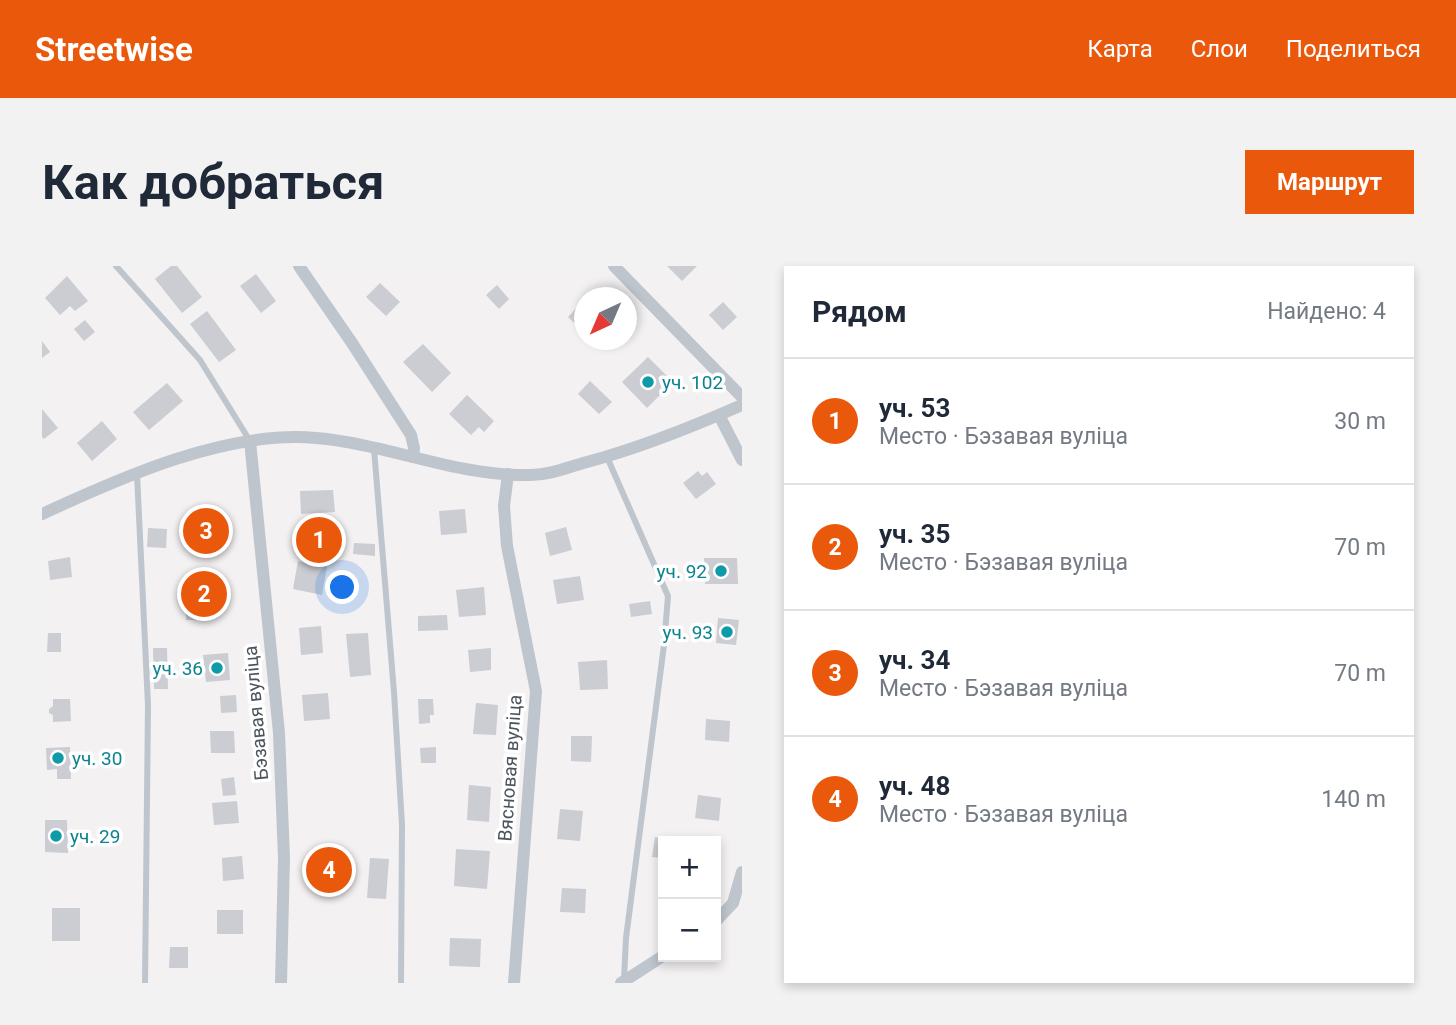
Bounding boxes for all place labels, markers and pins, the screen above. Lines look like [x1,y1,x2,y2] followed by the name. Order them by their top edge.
[662,371,723,394] place label: уч. 102
[640,374,656,390] marker: уч. 102
[183,505,229,557] pin: 3
[296,514,342,566] pin: 1
[657,560,707,583] place label: уч. 92
[713,563,729,579] marker: уч. 92
[181,568,227,620] pin: 2
[663,621,713,644] place label: уч. 93
[719,624,735,640] marker: уч. 93
[153,657,203,680] place label: уч. 36
[209,660,225,676] marker: уч. 36
[72,747,122,770] place label: уч. 30
[50,750,66,766] marker: уч. 30
[70,825,120,848] place label: уч. 29
[48,828,64,844] marker: уч. 29
[306,844,352,896] pin: 4

